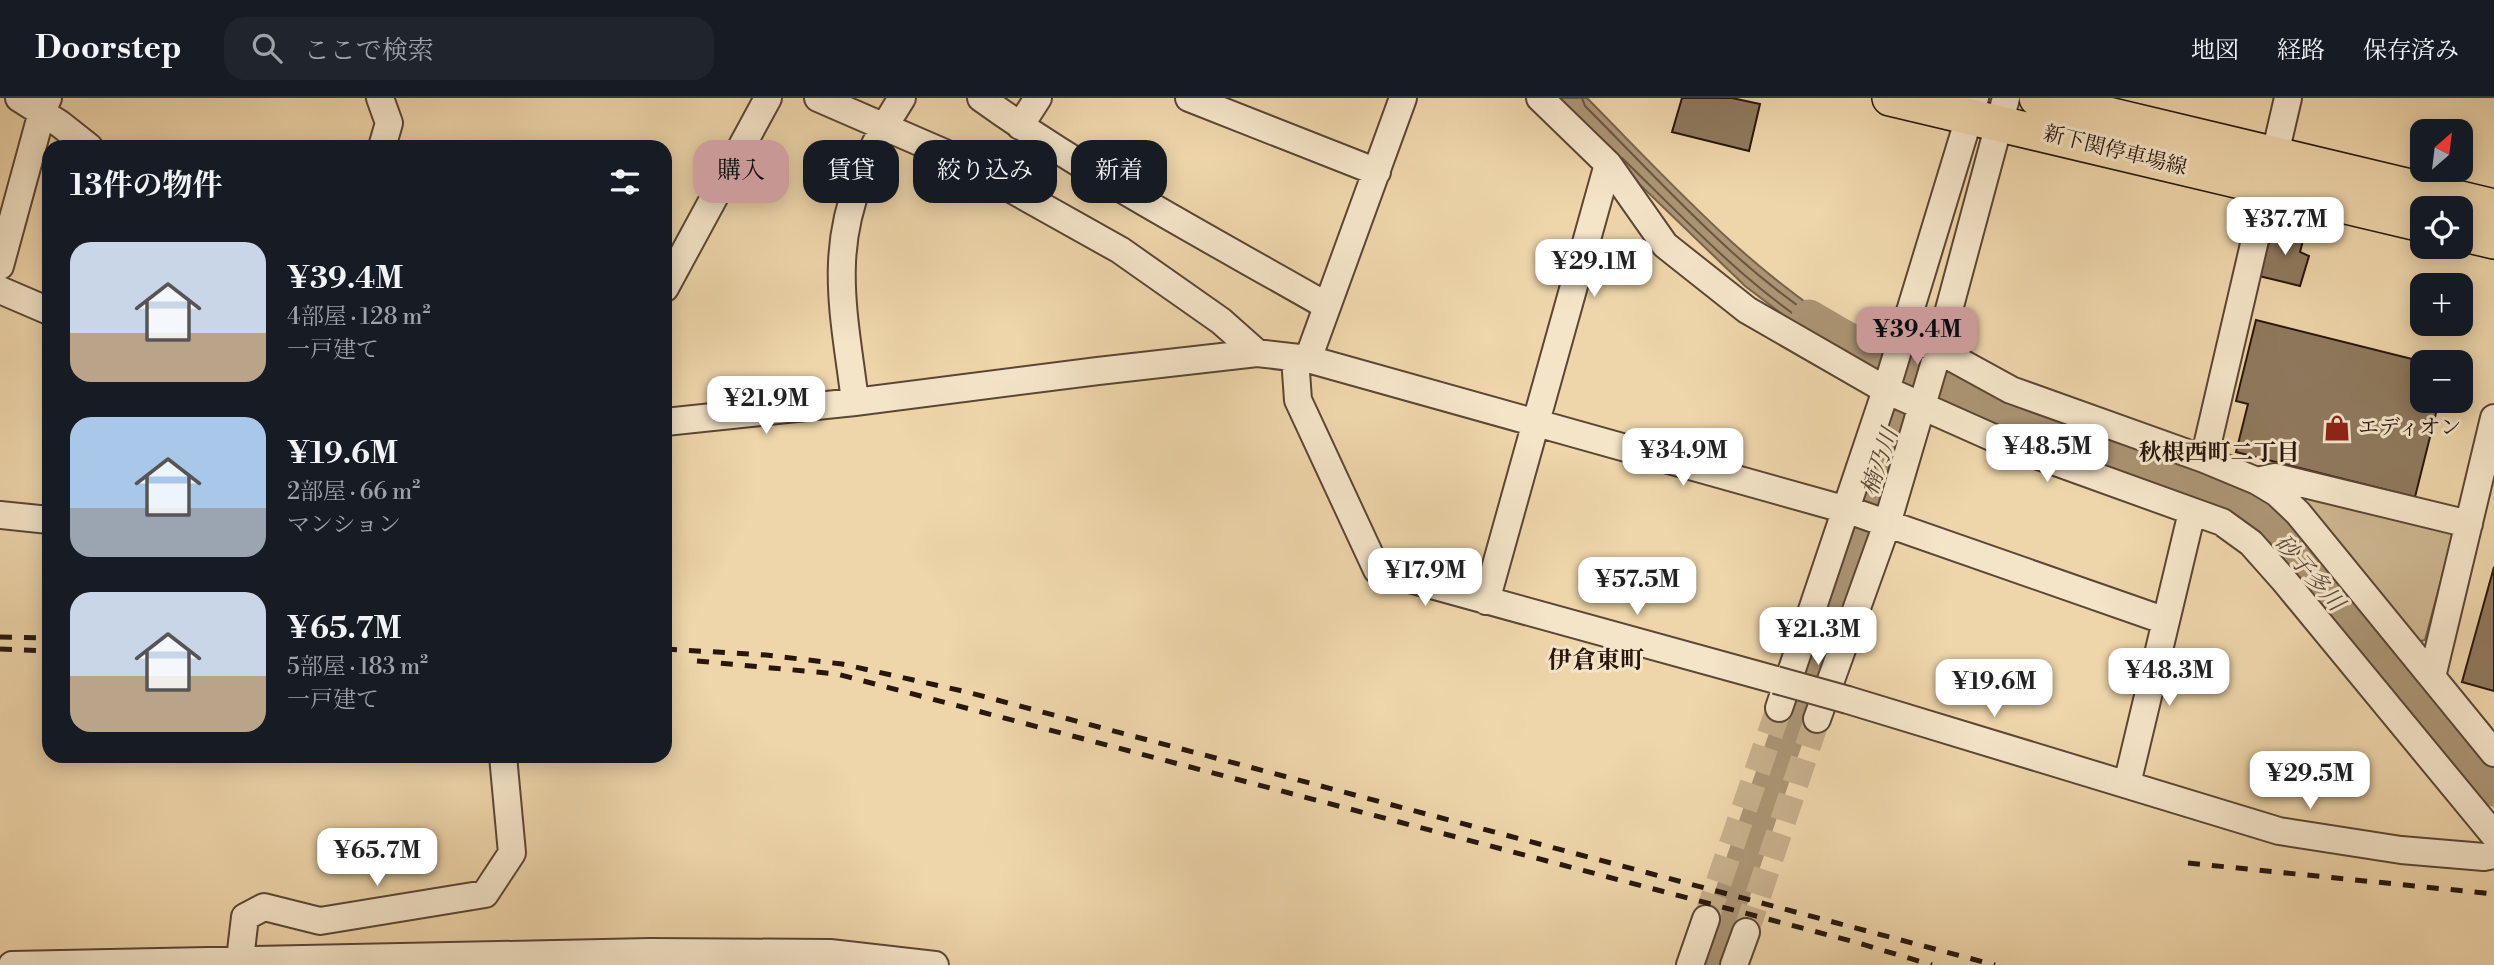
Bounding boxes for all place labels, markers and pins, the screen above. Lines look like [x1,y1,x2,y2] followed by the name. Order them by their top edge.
[2228,198,2342,257] pin: ¥37.7M
[1537,240,1651,299] pin: ¥29.1M
[1860,308,1974,367] pin: ¥39.4M
[709,376,823,436] pin: ¥21.9M
[2322,413,2352,443] shop icon: エディオン
[2358,415,2461,441] place label: エディオン
[1990,424,2104,484] pin: ¥48.5M
[1626,428,1740,488] pin: ¥34.9M
[1368,548,1482,608] pin: ¥17.9M
[1580,558,1694,617] pin: ¥57.5M
[1761,608,1875,667] pin: ¥21.3M
[2112,648,2226,708] pin: ¥48.3M
[1937,660,2051,719] pin: ¥19.6M
[2253,752,2367,811] pin: ¥29.5M
[320,828,434,888] pin: ¥65.7M

